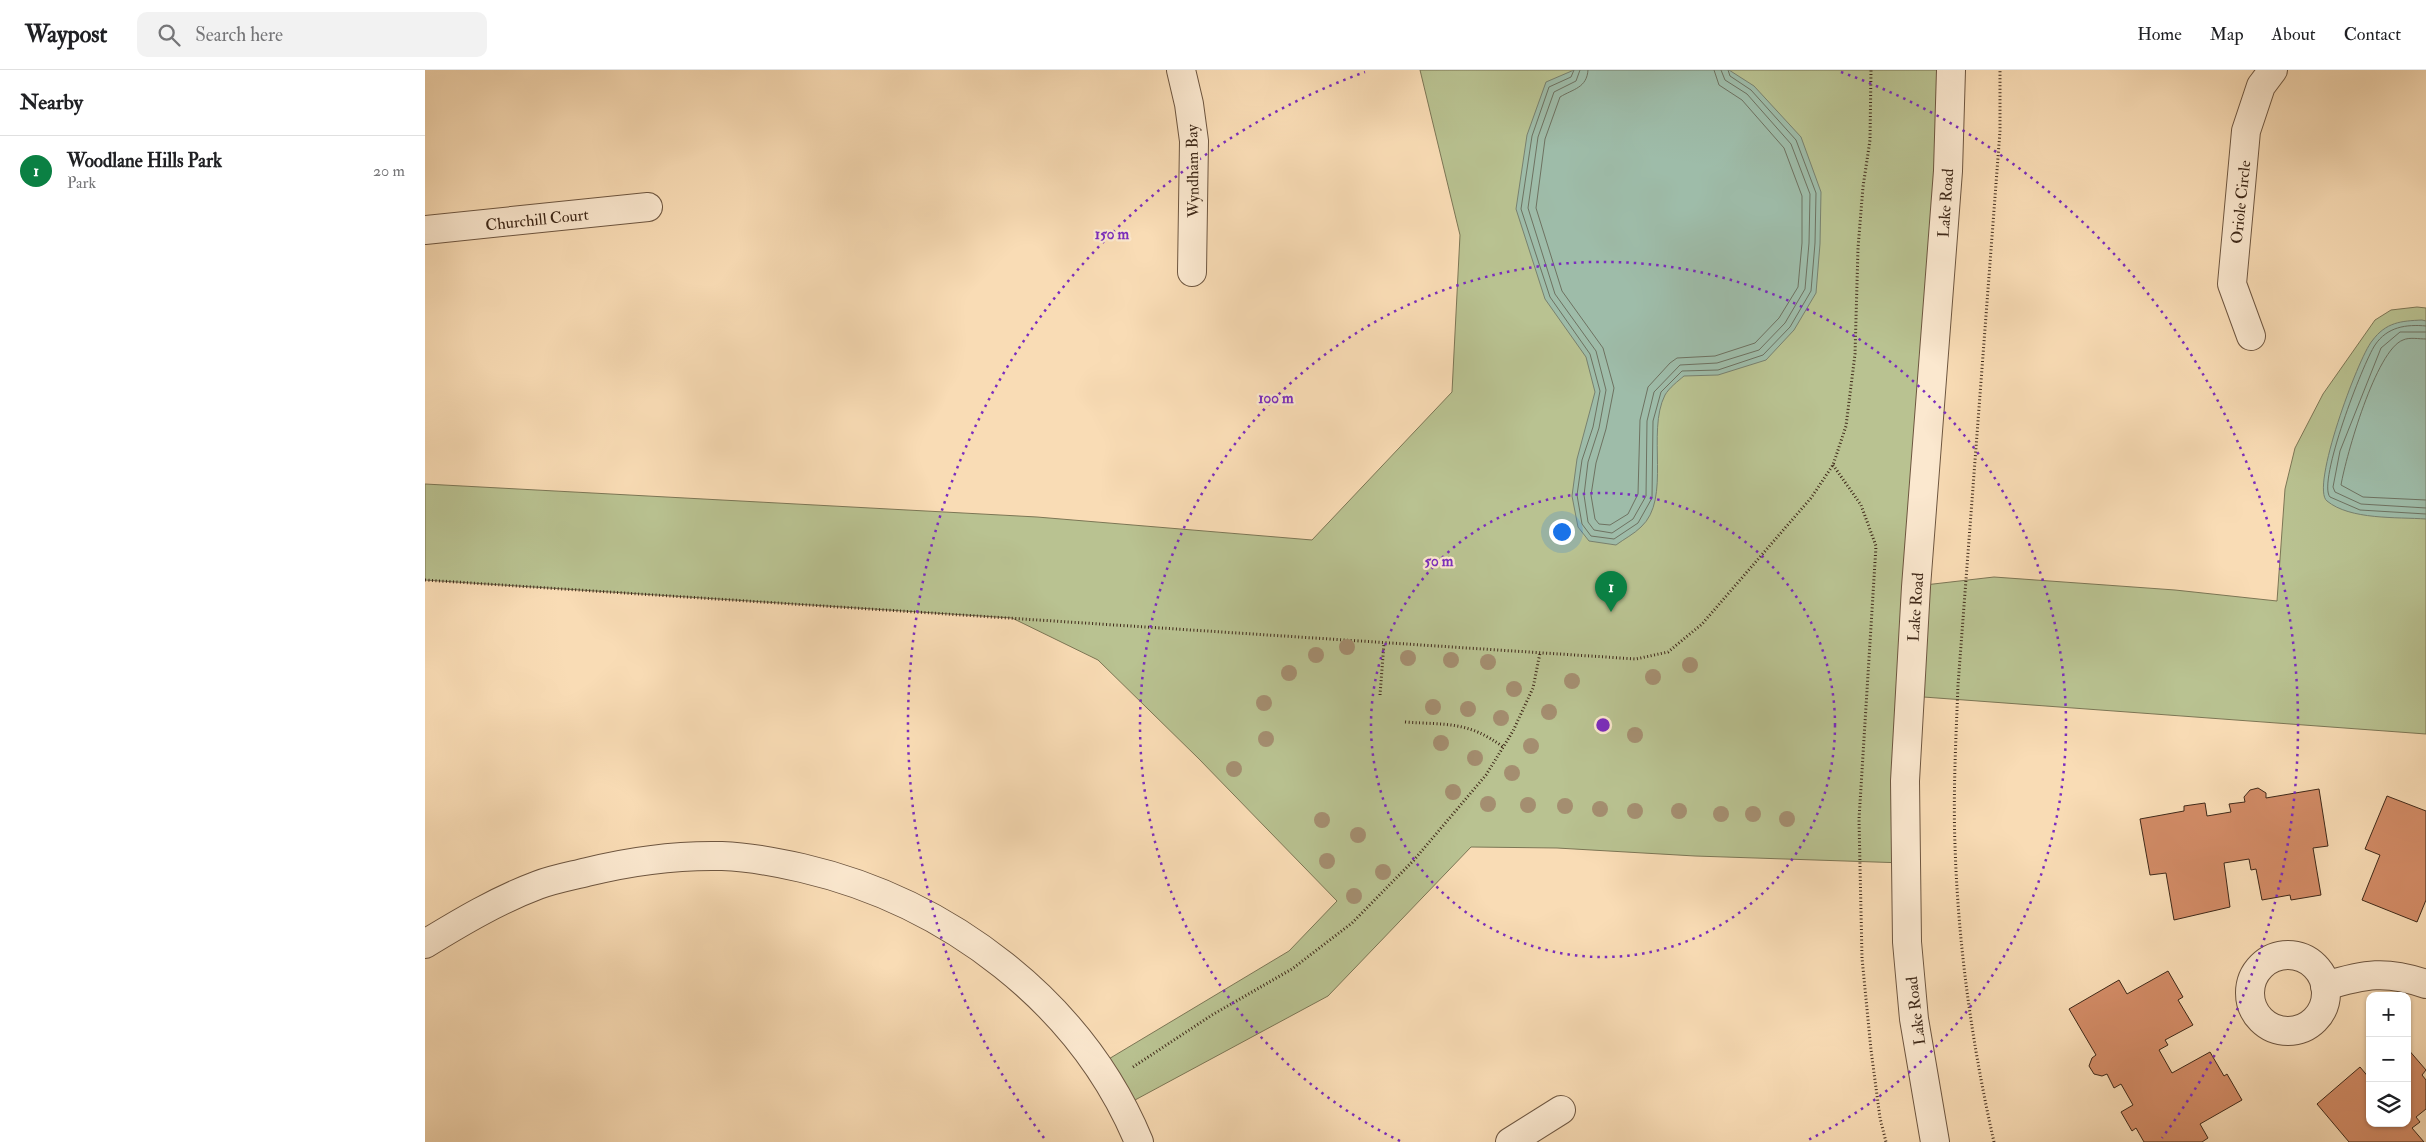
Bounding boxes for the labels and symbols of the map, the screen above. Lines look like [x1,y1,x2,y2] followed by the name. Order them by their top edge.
[1182,123,1204,219] street label: Wyndham Bay
[2227,159,2255,245] street label: Oriole Circle
[1934,168,1958,238] street label: Lake Road
[484,205,590,235] street label: Churchill Court
[1095,225,1129,244] text: 150 m
[1258,389,1294,408] text: 100 m
[1549,519,1575,545] your location
[1425,552,1454,571] text: 50 m
[1595,571,1627,612] pin: 1
[1904,572,1928,642] street label: Lake Road
[1594,716,1612,734] centre of rings
[1902,975,1930,1046] street label: Lake Road

